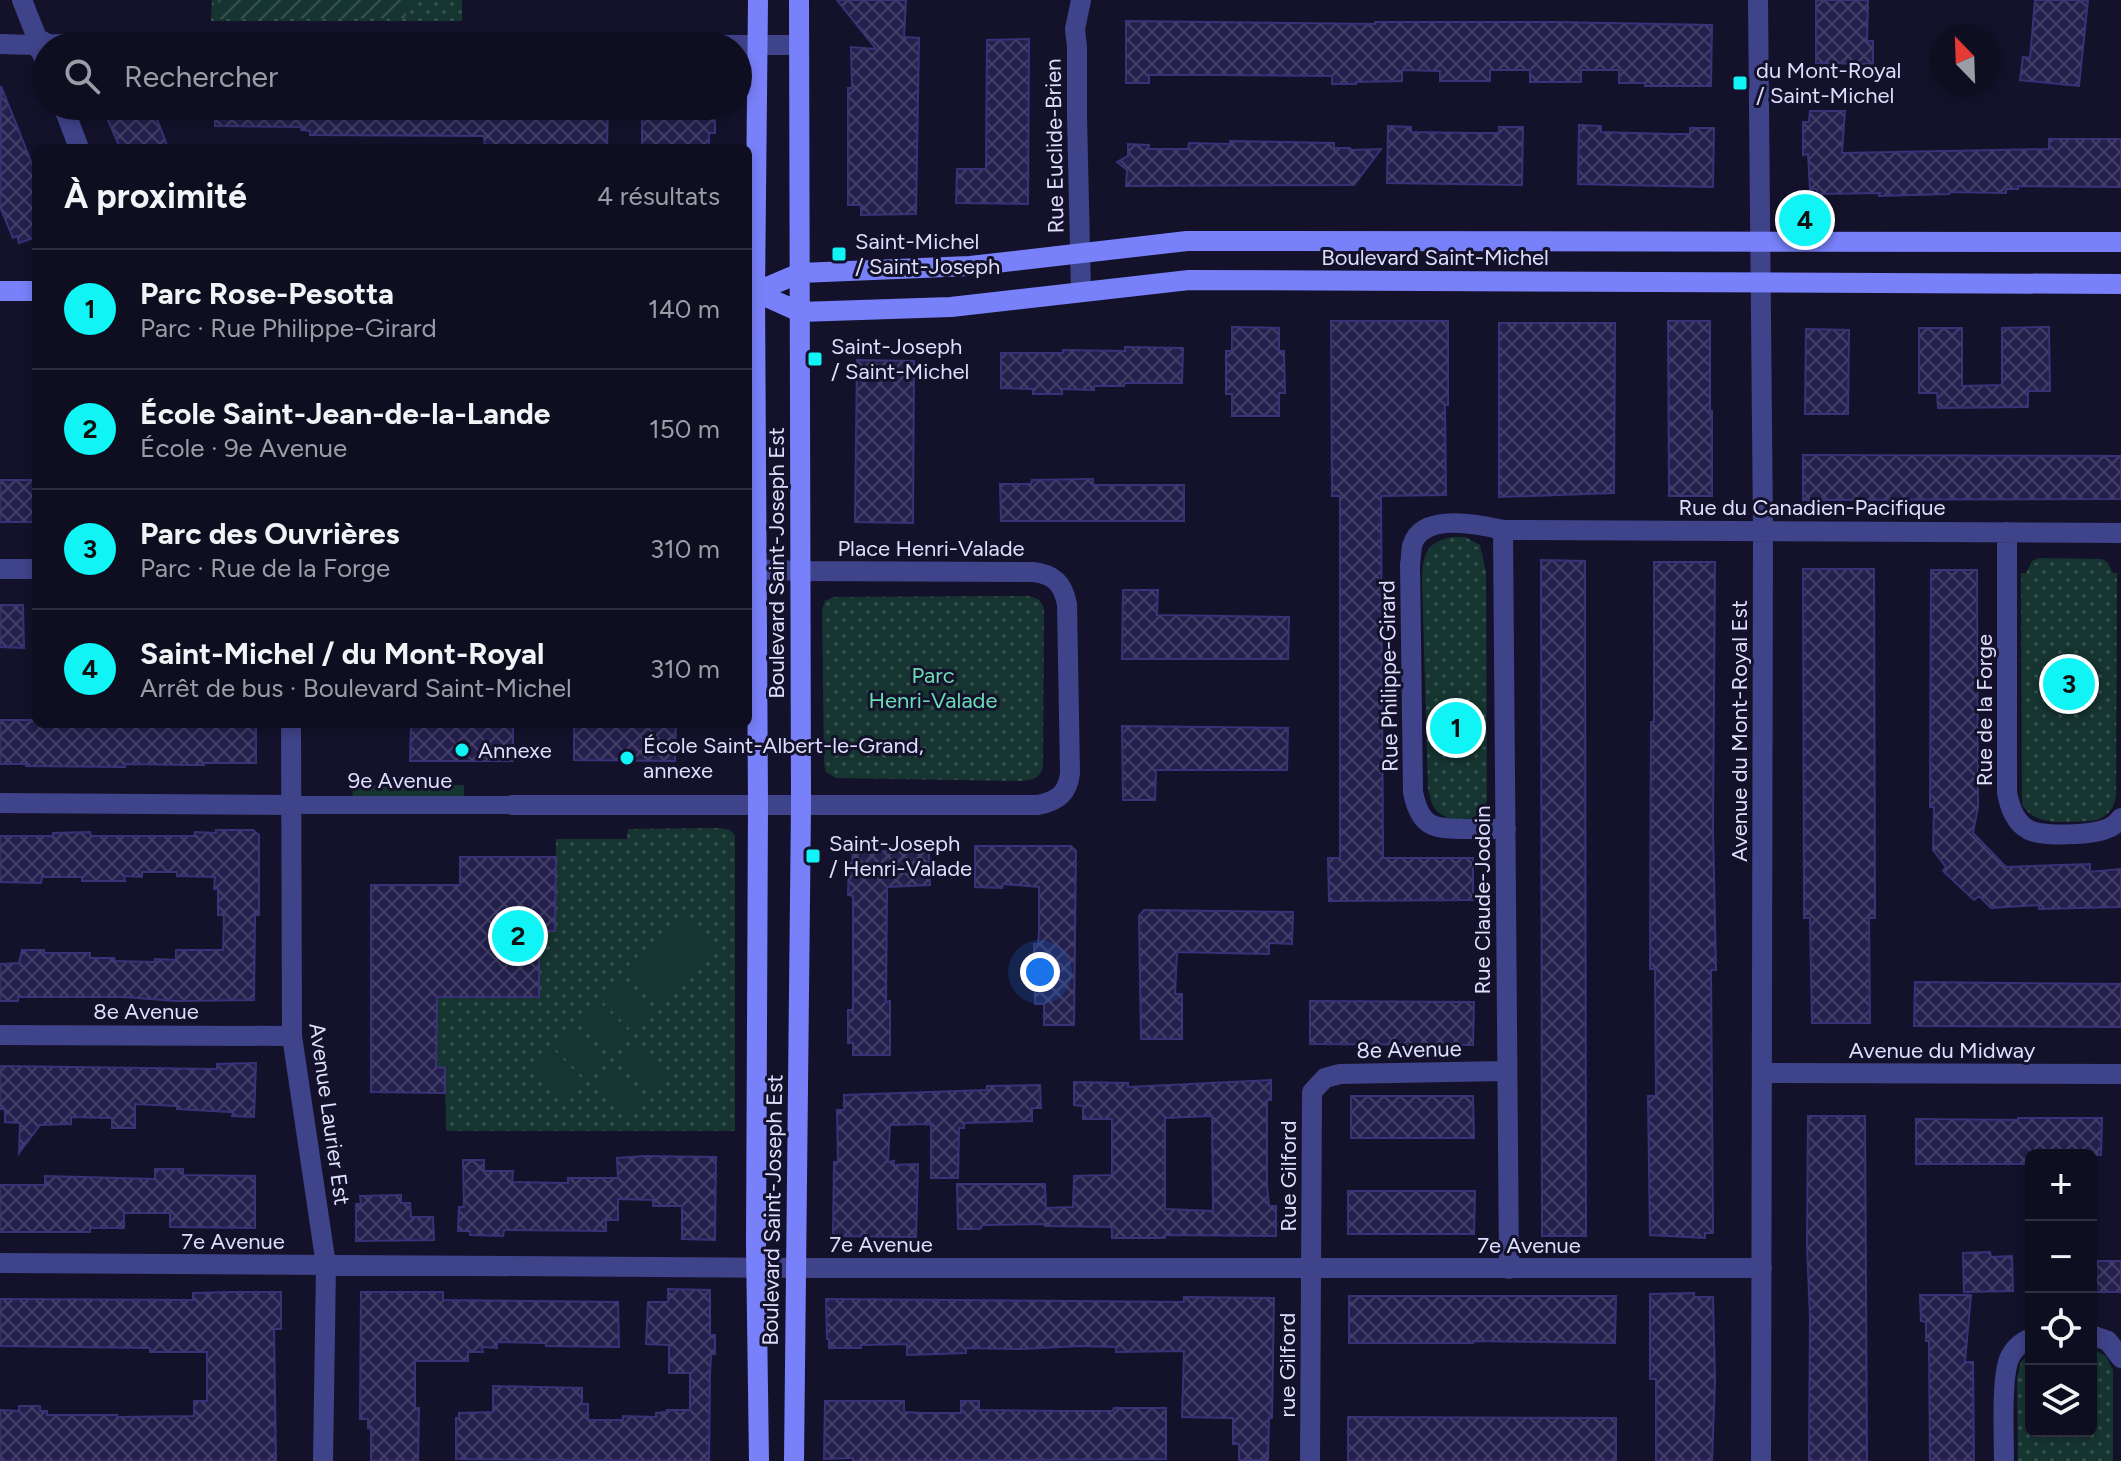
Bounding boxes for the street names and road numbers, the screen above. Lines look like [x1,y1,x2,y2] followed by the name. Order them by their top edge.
[1039,58,1070,234] street label: Rue Euclide-Brien
[1321,244,1549,271] street label: Boulevard Saint-Michel
[763,427,790,699] street label: Boulevard Saint-Joseph Est
[1678,494,1946,521] street label: Rue du Canadien-Pacifique
[837,535,1025,562] street label: Place Henri-Valade
[1373,580,1404,772] street label: Rue Philippe-Girard
[1726,600,1753,862] street label: Avenue du Mont-Royal Est
[1971,634,1998,786] street label: Rue de la Forge
[348,767,452,794] street label: 9e Avenue
[1469,806,1496,994] street label: Rue Claude-Jodoin
[93,998,199,1025] street label: 8e Avenue
[303,1021,356,1207] street label: Avenue Laurier Est
[1356,1035,1462,1064] street label: 8e Avenue
[1849,1037,2036,1064] street label: Avenue du Midway
[757,1074,788,1346] street label: Boulevard Saint-Joseph Est
[1275,1120,1302,1232] street label: Rue Gilford
[181,1228,285,1255] street label: 7e Avenue
[829,1231,933,1258] street label: 7e Avenue
[1477,1232,1581,1259] street label: 7e Avenue
[1274,1313,1301,1417] street label: rue Gilford

